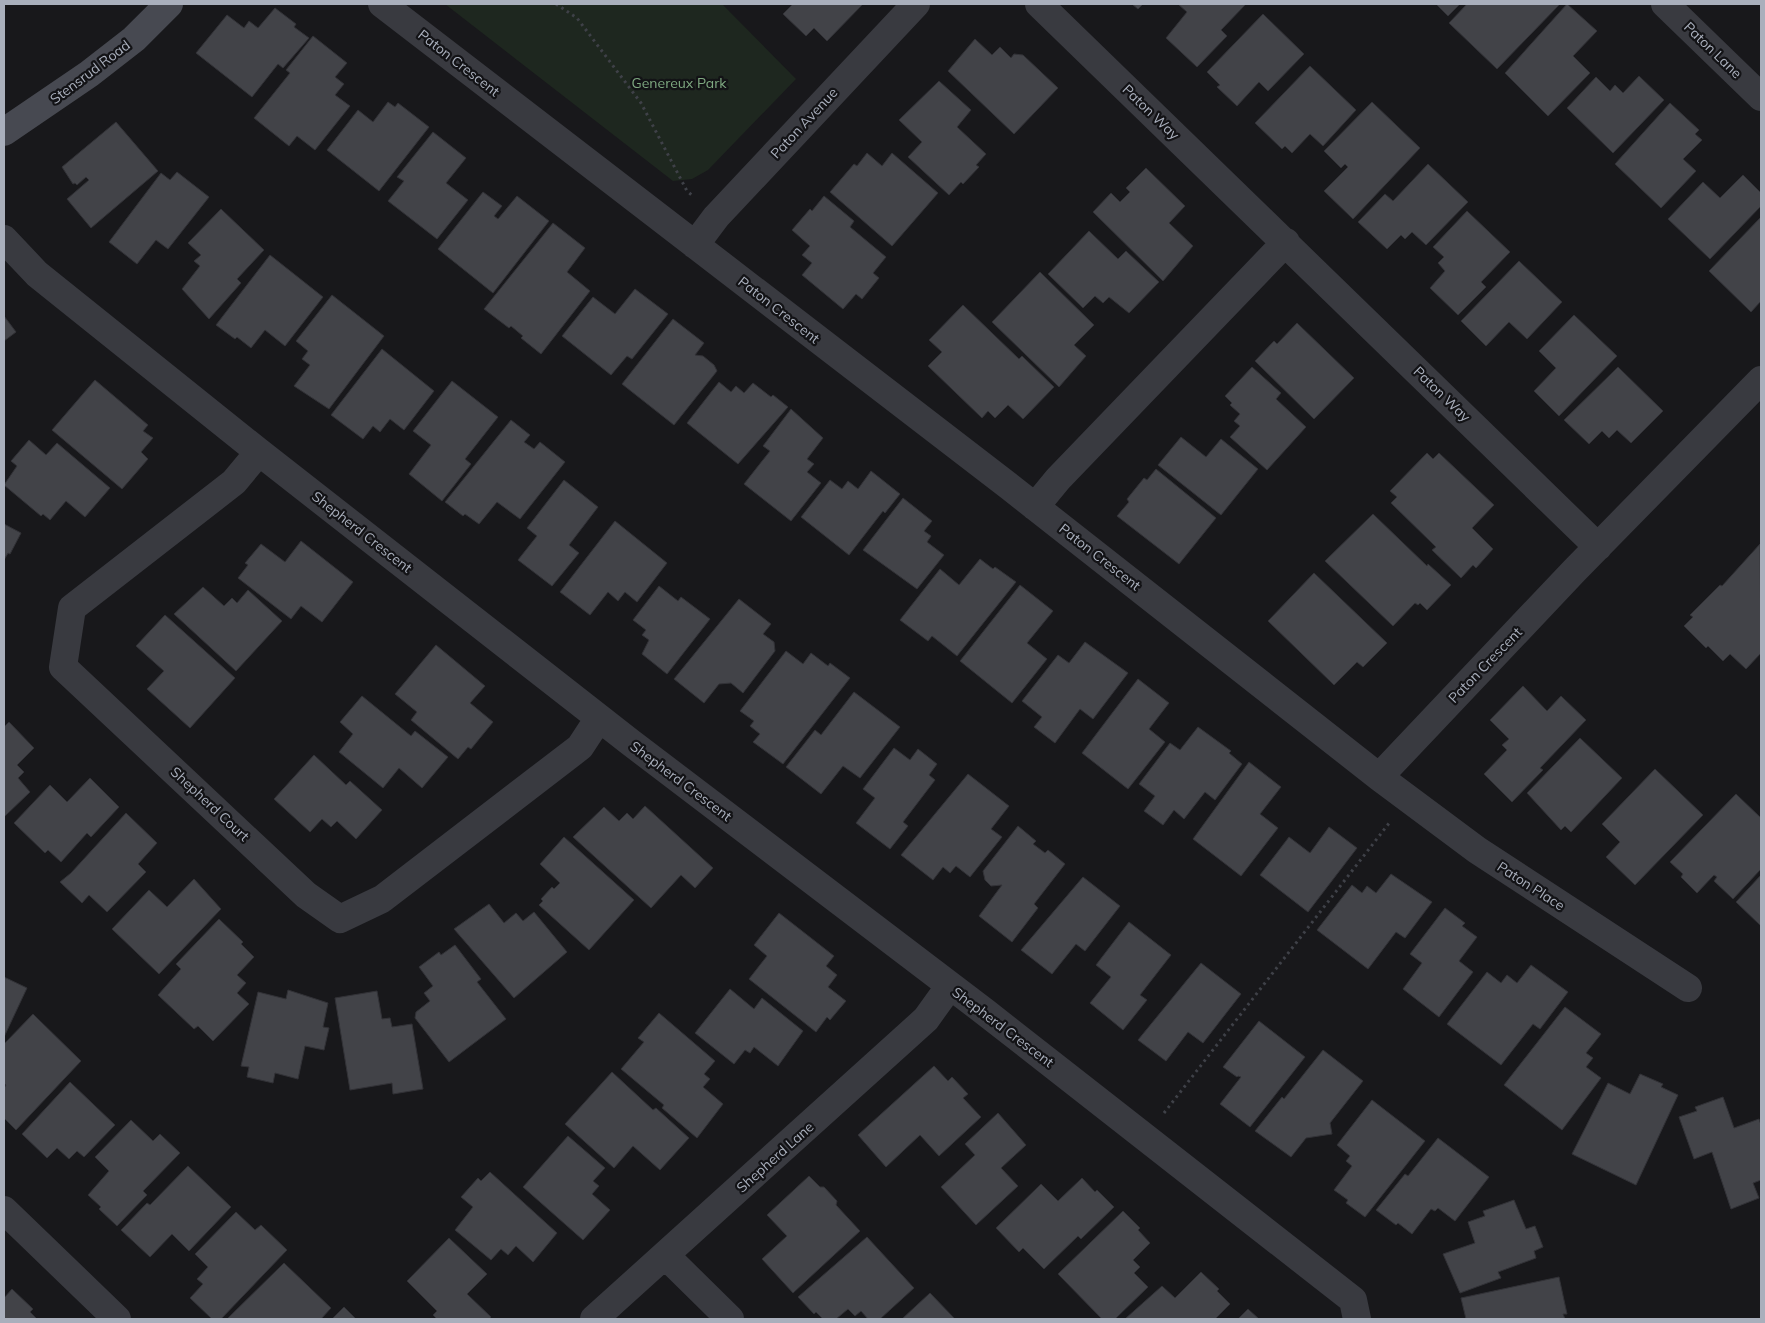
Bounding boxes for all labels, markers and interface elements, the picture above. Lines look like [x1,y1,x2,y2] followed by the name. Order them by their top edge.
[1680,18,1746,82] street label: Paton Lane
[415,26,503,100] street label: Paton Crescent
[46,36,134,108] street label: Stensrud Road
[632,74,727,92] park label: Genereux Park
[1119,80,1184,144] street label: Paton Way
[767,84,841,162] street label: Paton Avenue
[735,273,823,347] street label: Paton Crescent
[1410,362,1475,426] street label: Paton Way
[308,487,416,577] street label: Shepherd Crescent
[1056,520,1144,594] street label: Paton Crescent
[1444,623,1526,707] street label: Paton Crescent
[627,737,735,825] street label: Shepherd Crescent
[167,763,253,845] street label: Shepherd Court
[1494,857,1568,915] street label: Paton Place
[949,983,1057,1071] street label: Shepherd Crescent
[733,1118,817,1196] street label: Shepherd Lane

